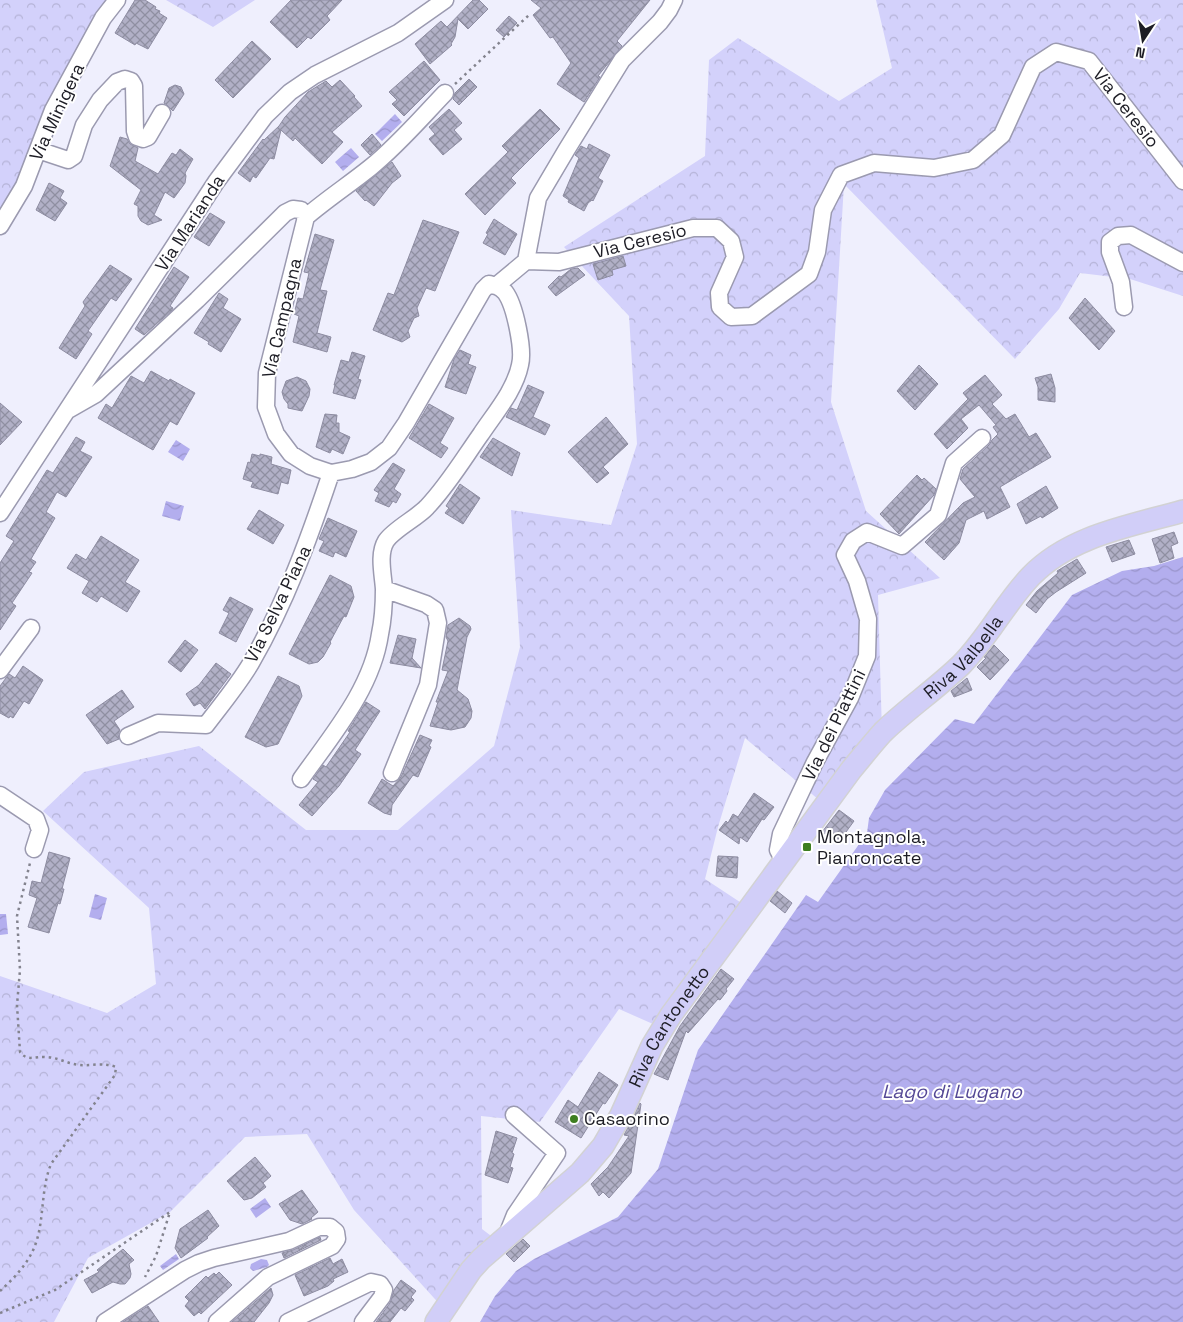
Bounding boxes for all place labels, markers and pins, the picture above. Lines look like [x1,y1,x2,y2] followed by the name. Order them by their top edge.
[817,825,926,869] place label: Montagnola, Pianroncate
[801,841,813,853] marker: Montagnola, Pianroncate
[584,1107,670,1130] place label: Casaorino
[568,1113,580,1125] marker: Casaorino

